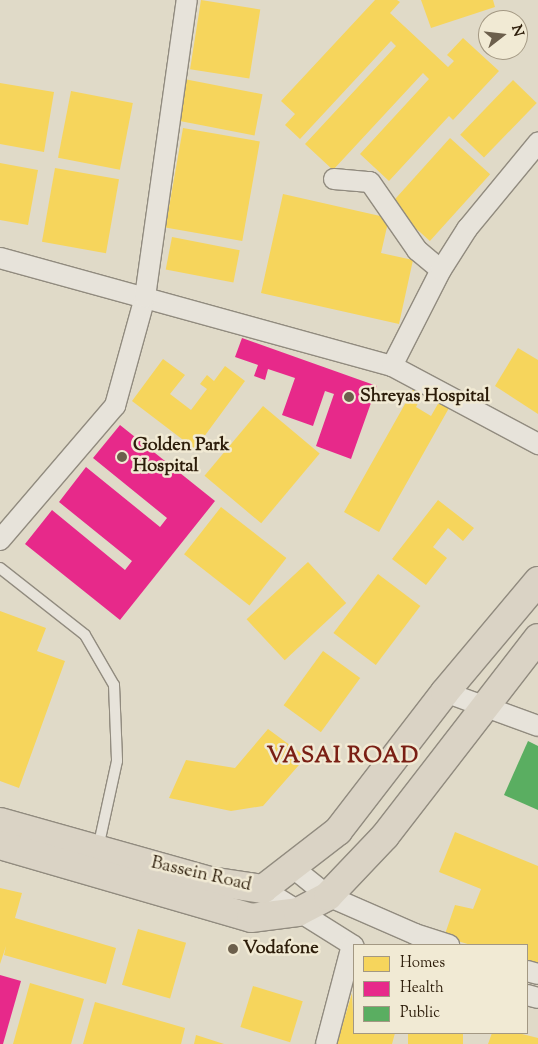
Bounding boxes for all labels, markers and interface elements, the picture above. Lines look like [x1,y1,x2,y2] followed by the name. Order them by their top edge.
[478,10,528,60] north arrow
[505,23,528,39] text: N
[360,386,490,408] place label: Shreyas Hospital
[342,390,356,404] marker: Shreyas Hospital
[133,436,230,478] place label: Golden Park Hospital
[115,450,129,464] marker: Golden Park Hospital
[265,745,421,771] district label: VASAI ROAD
[149,853,253,897] street label: Bassein Road
[243,938,319,960] place label: Vodafone
[227,943,239,955] marker: Vodafone
[353,944,528,1034] legend
[400,953,445,974] text: Homes
[400,978,444,999] text: Health
[400,1003,440,1024] text: Public

